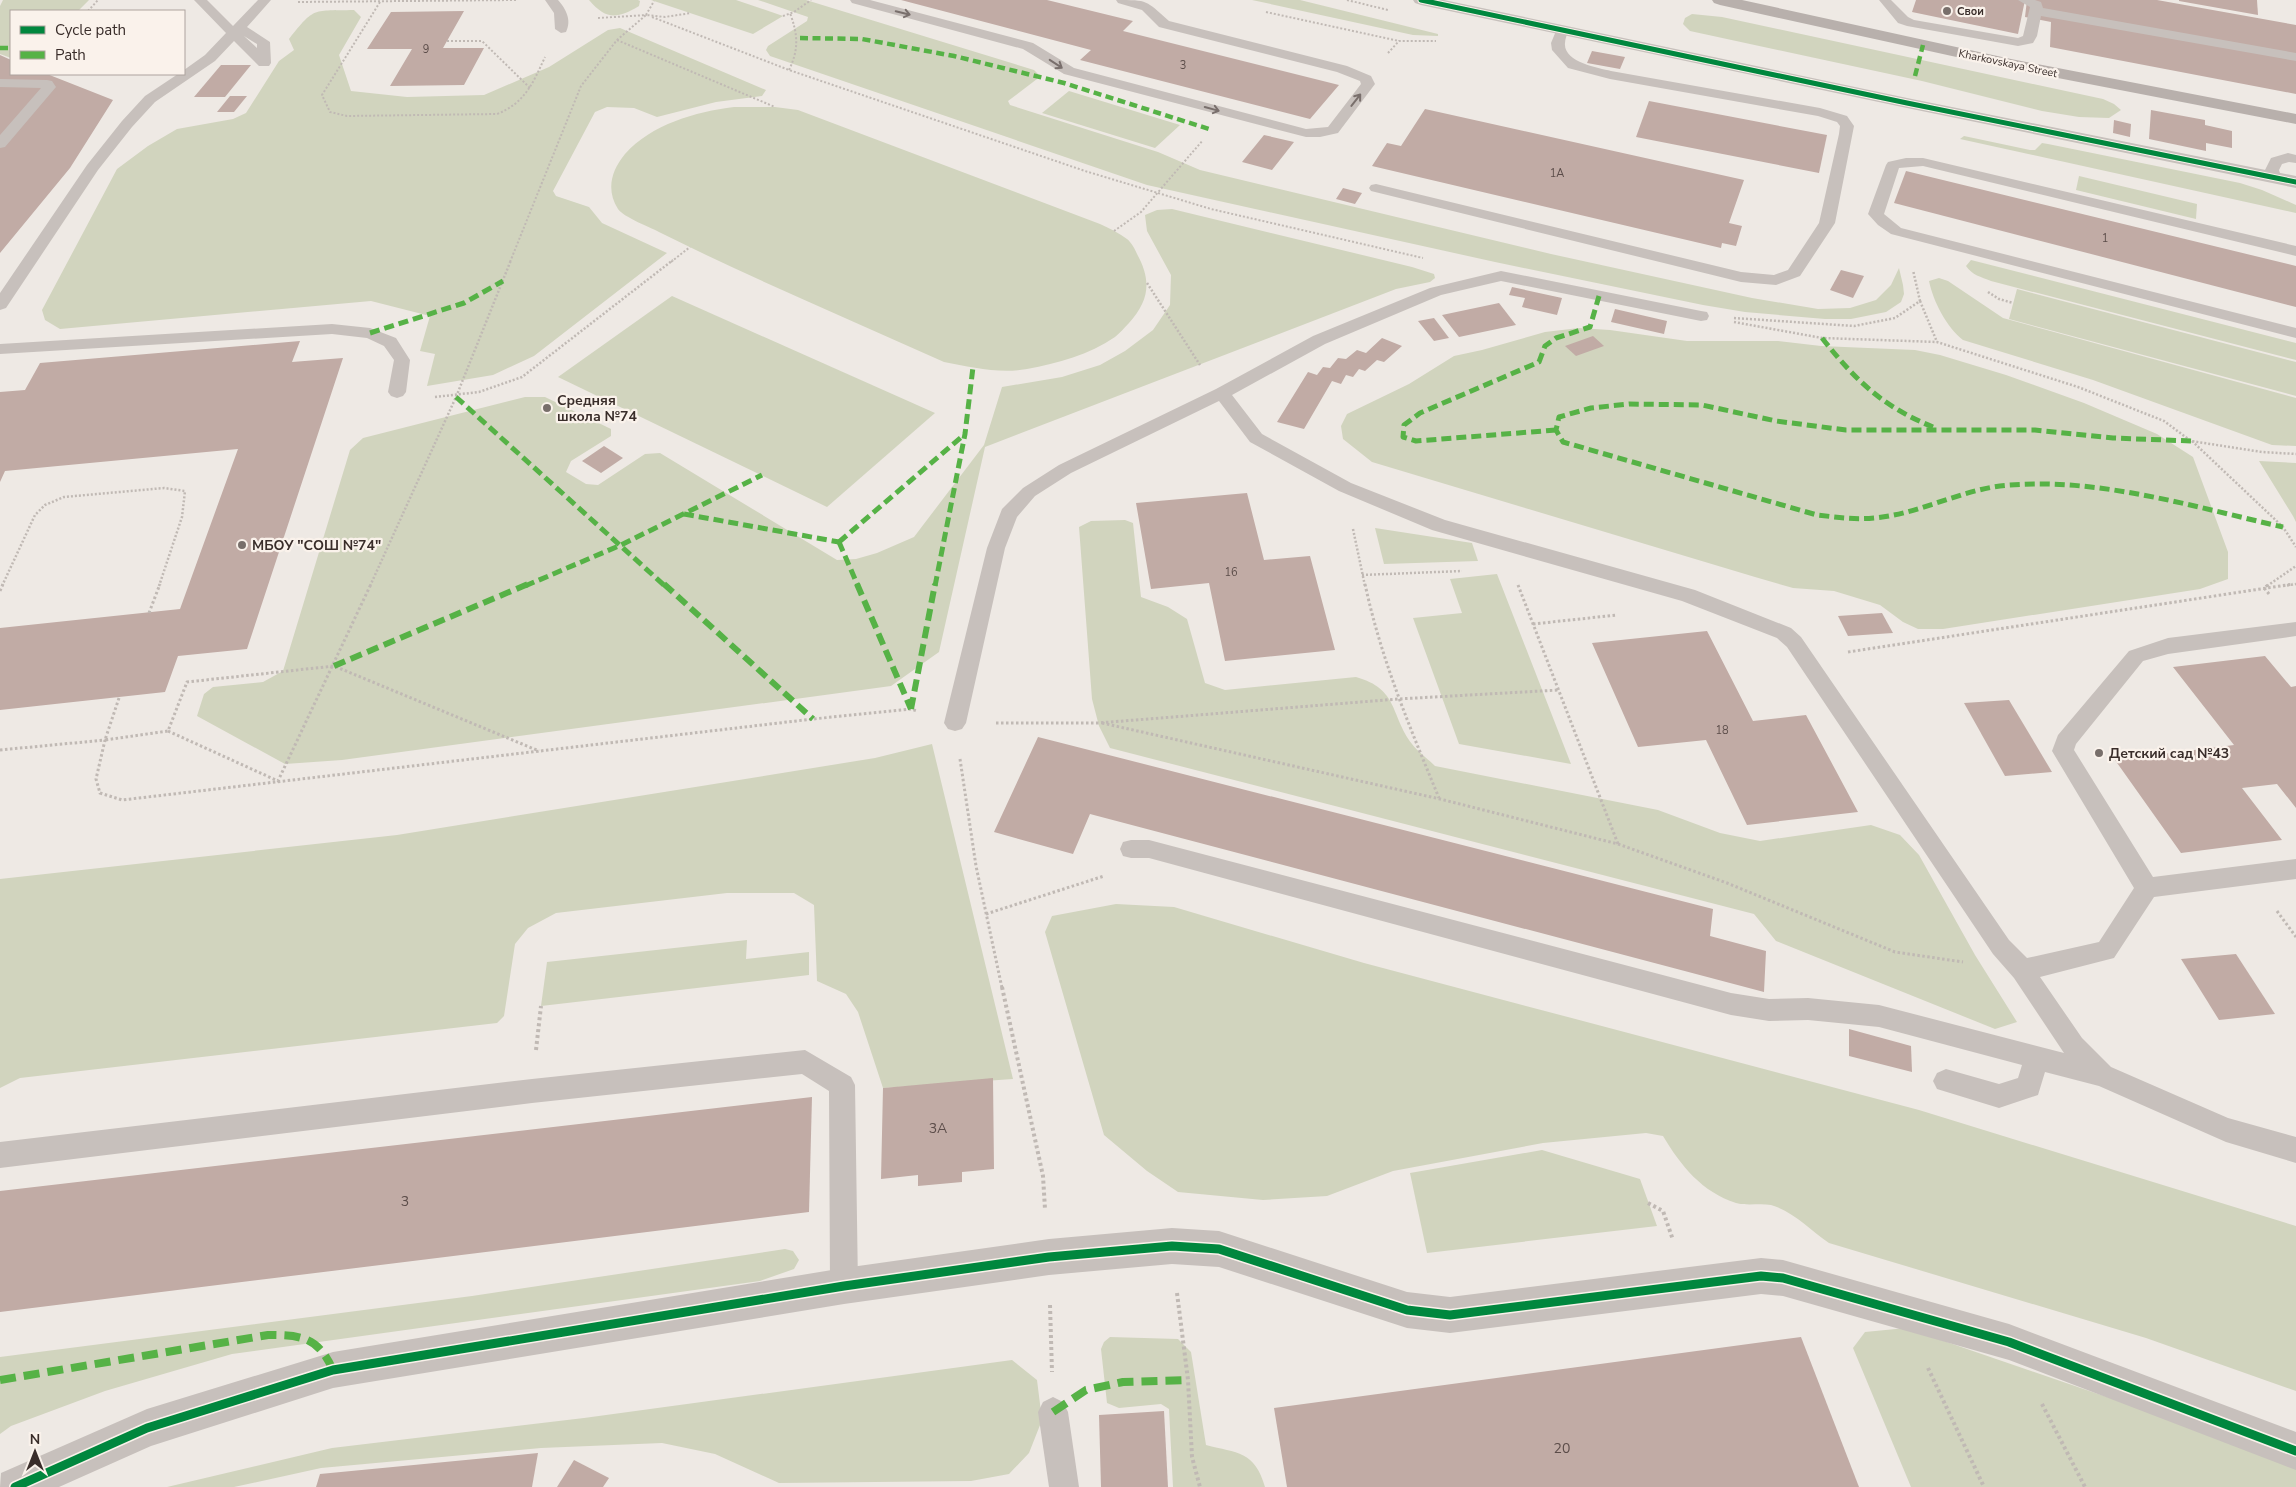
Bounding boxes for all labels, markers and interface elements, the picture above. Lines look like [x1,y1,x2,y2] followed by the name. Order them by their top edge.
[1957,4,1984,19] place label: Свои
[1941,5,1953,17] marker: Свои
[895,9,911,19] one-way arrow
[10,10,185,75] legend
[55,20,126,40] text: Cycle path
[423,42,429,57] house number: 9
[55,45,86,65] text: Path
[1957,46,2059,81] street label: Kharkovskaya Street
[1180,58,1186,73] house number: 3
[1049,59,1063,69] one-way arrow
[1351,93,1361,107] one-way arrow
[1203,105,1219,114] one-way arrow
[1550,166,1564,181] house number: 1А
[2102,231,2108,246] house number: 1
[557,391,637,426] place label: Средняя школа №74
[541,402,553,414] marker: Средняя школа №74
[252,536,381,555] place label: МБОУ "СОШ №74"
[236,539,248,551] marker: МБОУ "СОШ №74"
[1224,565,1238,580] house number: 16
[1715,723,1729,738] house number: 18
[2109,744,2229,763] place label: Детский сад №43
[2093,747,2105,759] marker: Детский сад №43
[929,1119,947,1138] house number: 3А
[401,1192,409,1211] house number: 3
[10,1427,60,1477] north arrow
[30,1430,40,1449] text: N
[1554,1439,1570,1458] house number: 20

